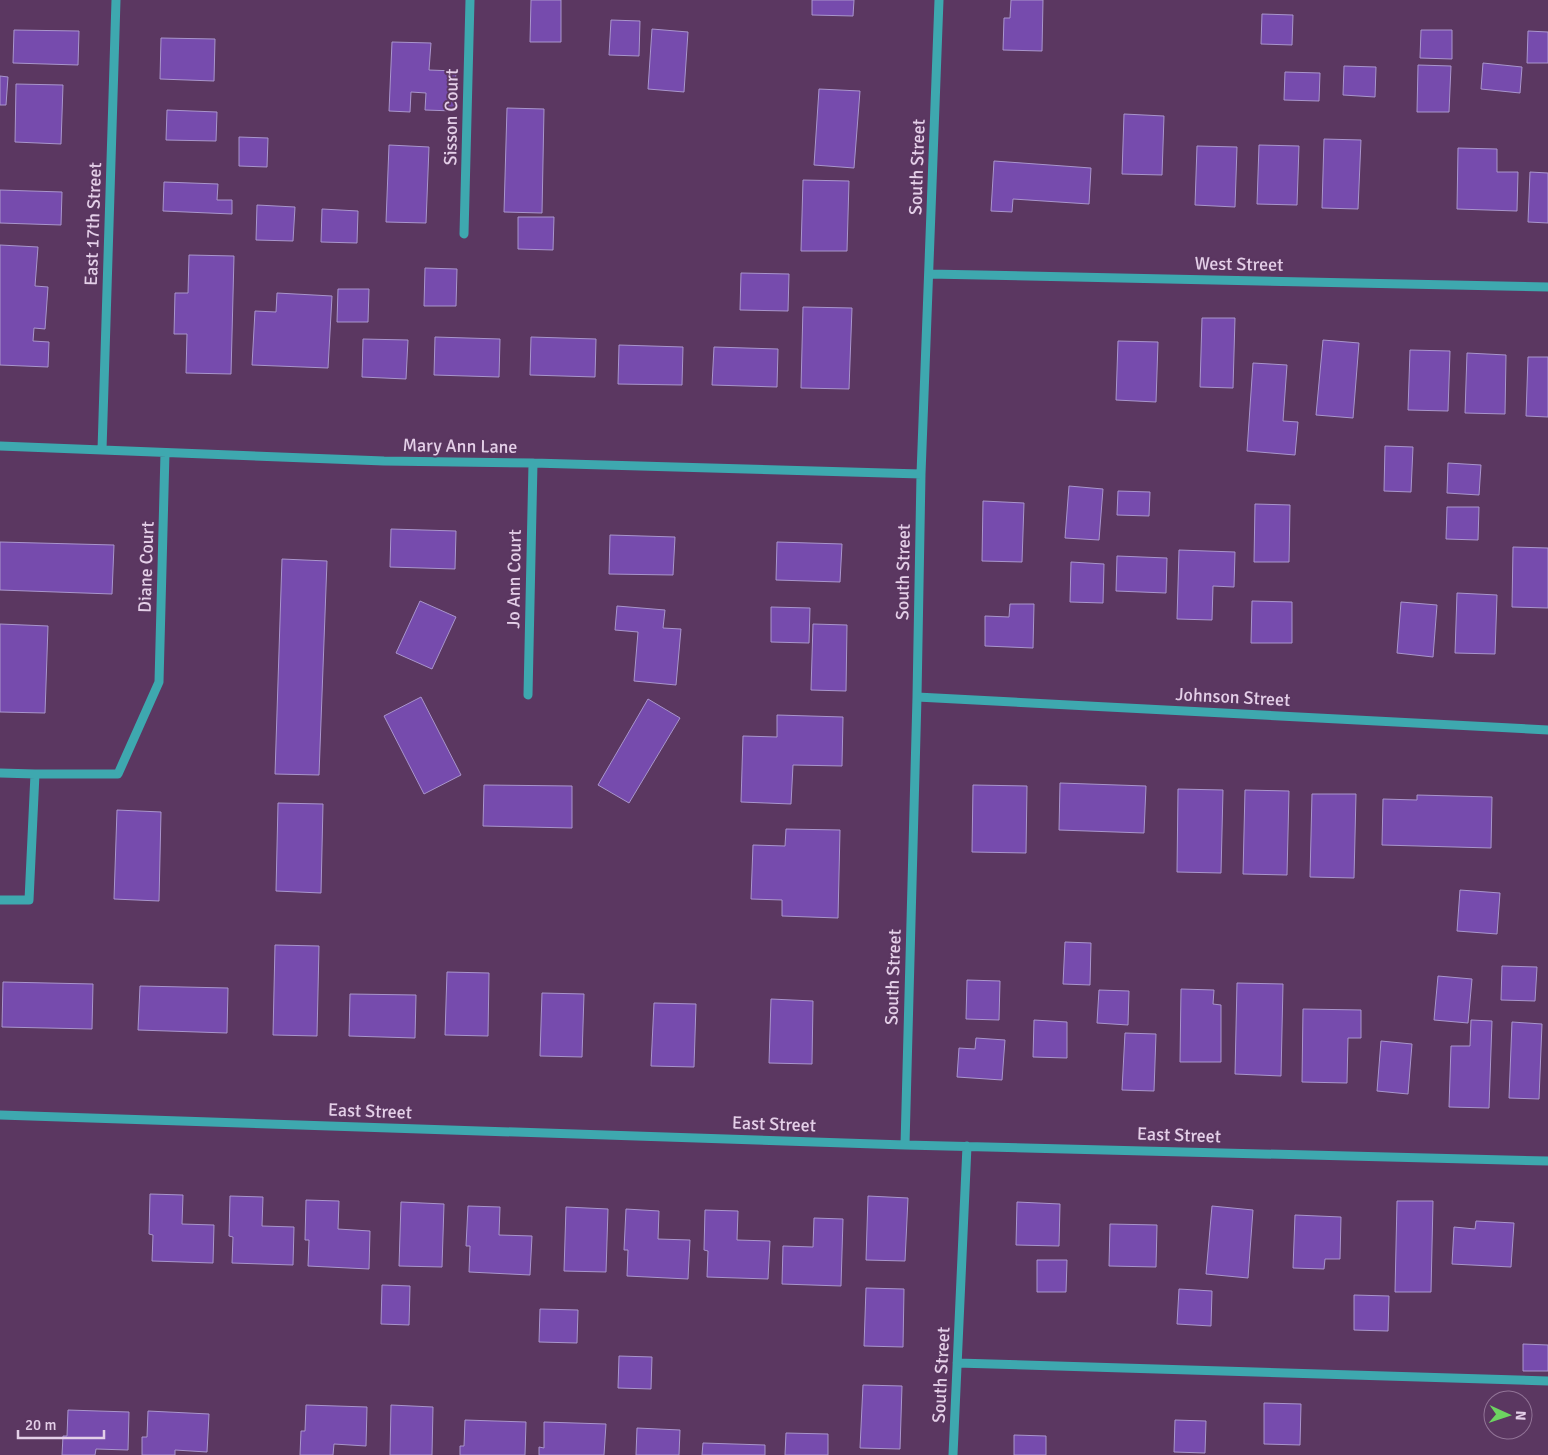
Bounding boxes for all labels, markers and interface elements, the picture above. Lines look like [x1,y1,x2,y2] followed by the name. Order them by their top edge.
[439,68,463,166] street label: Sisson Court
[904,119,930,215] street label: South Street
[80,162,106,286] street label: East 17th Street
[1194,252,1284,276] street label: West Street
[402,434,518,458] street label: Mary Ann Lane
[133,521,159,613] street label: Diane Court
[891,524,915,620] street label: South Street
[502,529,526,629] street label: Jo Ann Court
[1175,683,1291,711] street label: Johnson Street
[880,929,906,1025] street label: South Street
[328,1099,412,1123] street label: East Street
[732,1112,816,1136] street label: East Street
[1137,1123,1221,1147] street label: East Street
[927,1326,955,1424] street label: South Street
[1483,1390,1533,1440] north arrow
[18,1408,104,1440] scale bar
[1512,1410,1529,1421] text: N
[25,1416,56,1434] text: 20 m

